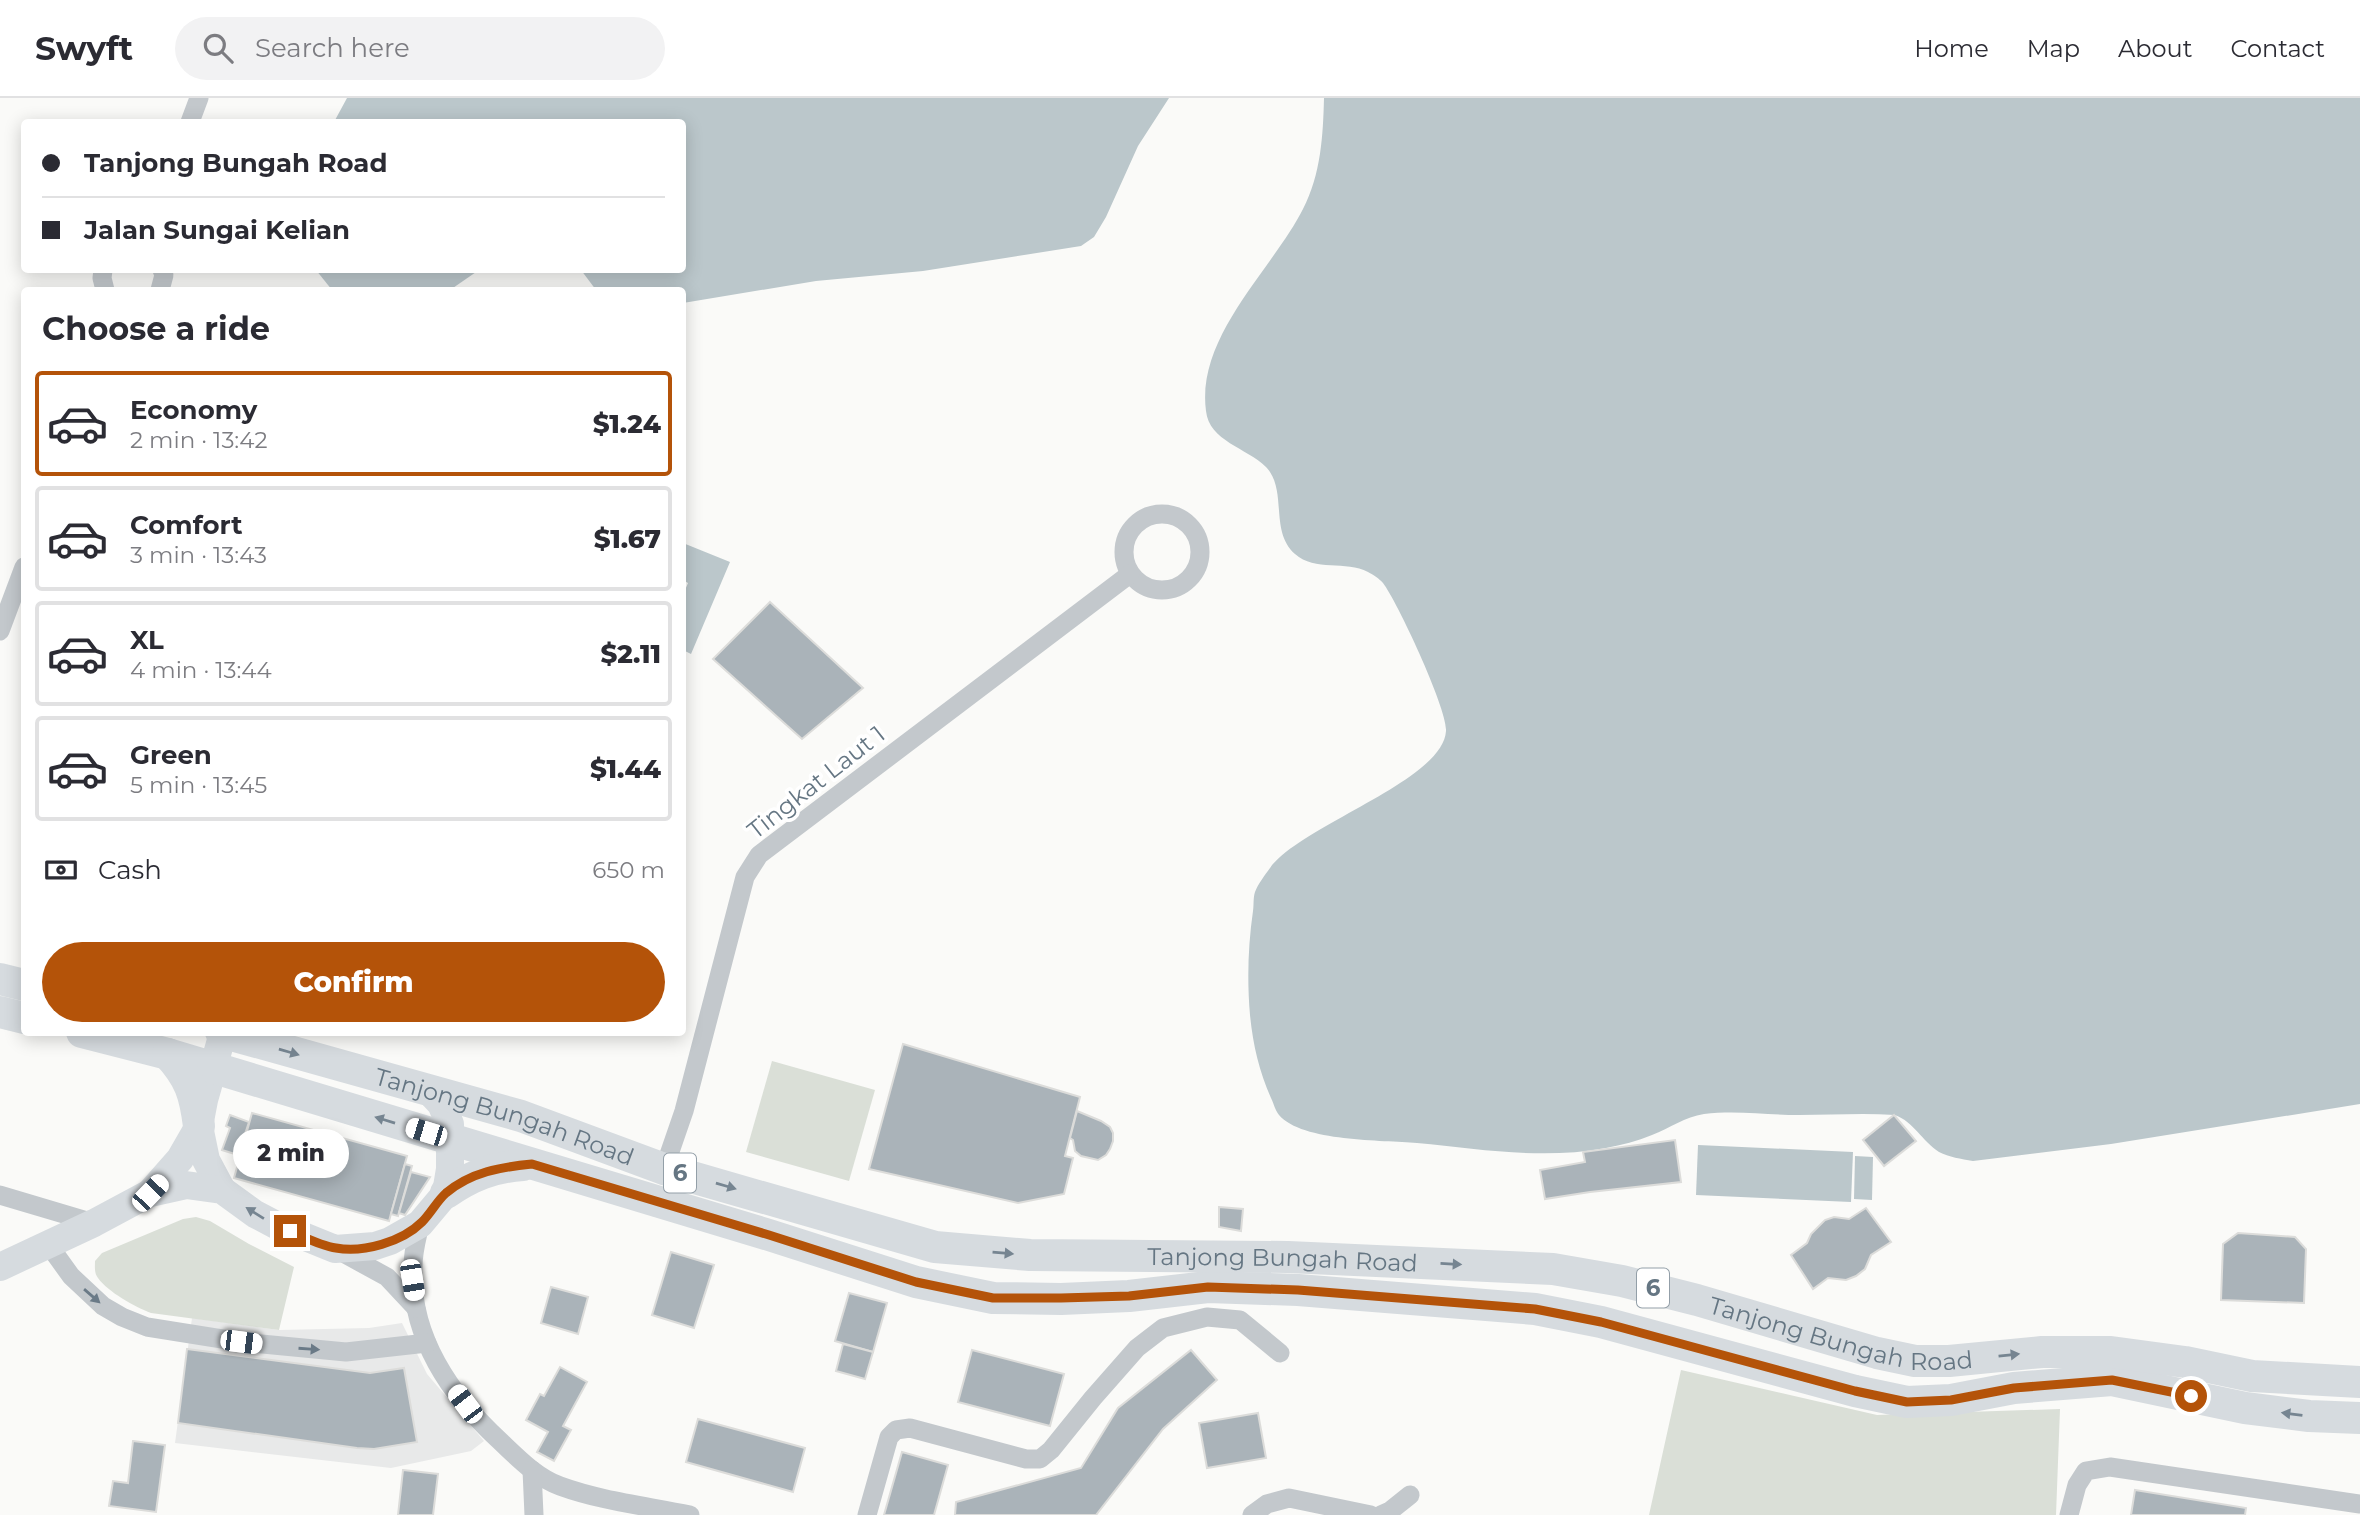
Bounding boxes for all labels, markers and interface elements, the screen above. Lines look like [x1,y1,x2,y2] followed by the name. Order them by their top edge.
[175,17,665,80] search box
[35,28,133,68] text: Swyft
[199,29,237,67] icon: search
[255,32,410,64] text: Search here
[1914,34,1989,63] text: Home
[2027,34,2080,63] text: Map
[2118,34,2192,63] text: About
[2230,34,2325,63] text: Contact
[84,147,387,179] text: Tanjong Bungah Road
[84,214,350,246] text: Jalan Sungai Kelian
[42,309,270,348] text: Choose a ride
[46,392,109,455] icon: car
[130,394,257,426] text: Economy
[593,408,661,440] text: $1.24
[130,426,267,454] text: 2 min · 13:42
[46,507,109,570] icon: car
[130,509,242,541] text: Comfort
[594,523,661,555] text: $1.67
[130,541,267,569] text: 3 min · 13:43
[46,622,109,685] icon: car
[130,624,164,656] text: XL
[600,638,661,670] text: $2.11
[130,656,272,684] text: 4 min · 13:44
[742,719,890,845] street label: Tingkat Laut 1
[46,737,109,800] icon: car
[130,739,212,771] text: Green
[590,753,661,785] text: $1.44
[130,771,267,799] text: 5 min · 13:45
[42,851,80,889] icon: cash
[98,854,162,886] text: Cash
[592,856,665,884] text: 650 m
[42,942,665,1022] button: Confirm
[279,1047,300,1057] one-way arrow
[372,1061,638,1171] street label: Tanjong Bungah Road
[374,1114,395,1124] one-way arrow
[403,1116,450,1148] car
[232,1130,348,1178] callout: 2 min
[257,1139,325,1167] text: 2 min
[664,1154,696,1192] road number: 6
[128,1171,173,1215] car
[716,1182,737,1192] one-way arrow
[245,1206,264,1219] one-way arrow
[274,1215,306,1247] route end
[1147,1241,1418,1277] street label: Tanjong Bungah Road
[992,1248,1014,1259] one-way arrow
[399,1258,426,1302] car
[1440,1259,1462,1270] one-way arrow
[1637,1268,1669,1308] road number: 6
[83,1288,101,1304] one-way arrow
[1706,1290,1974,1376] street label: Tanjong Bungah Road
[219,1329,264,1355] car
[299,1344,321,1355] one-way arrow
[1998,1349,2020,1360] one-way arrow
[2175,1380,2207,1412] route start
[444,1381,487,1427] car
[2281,1409,2303,1420] one-way arrow

